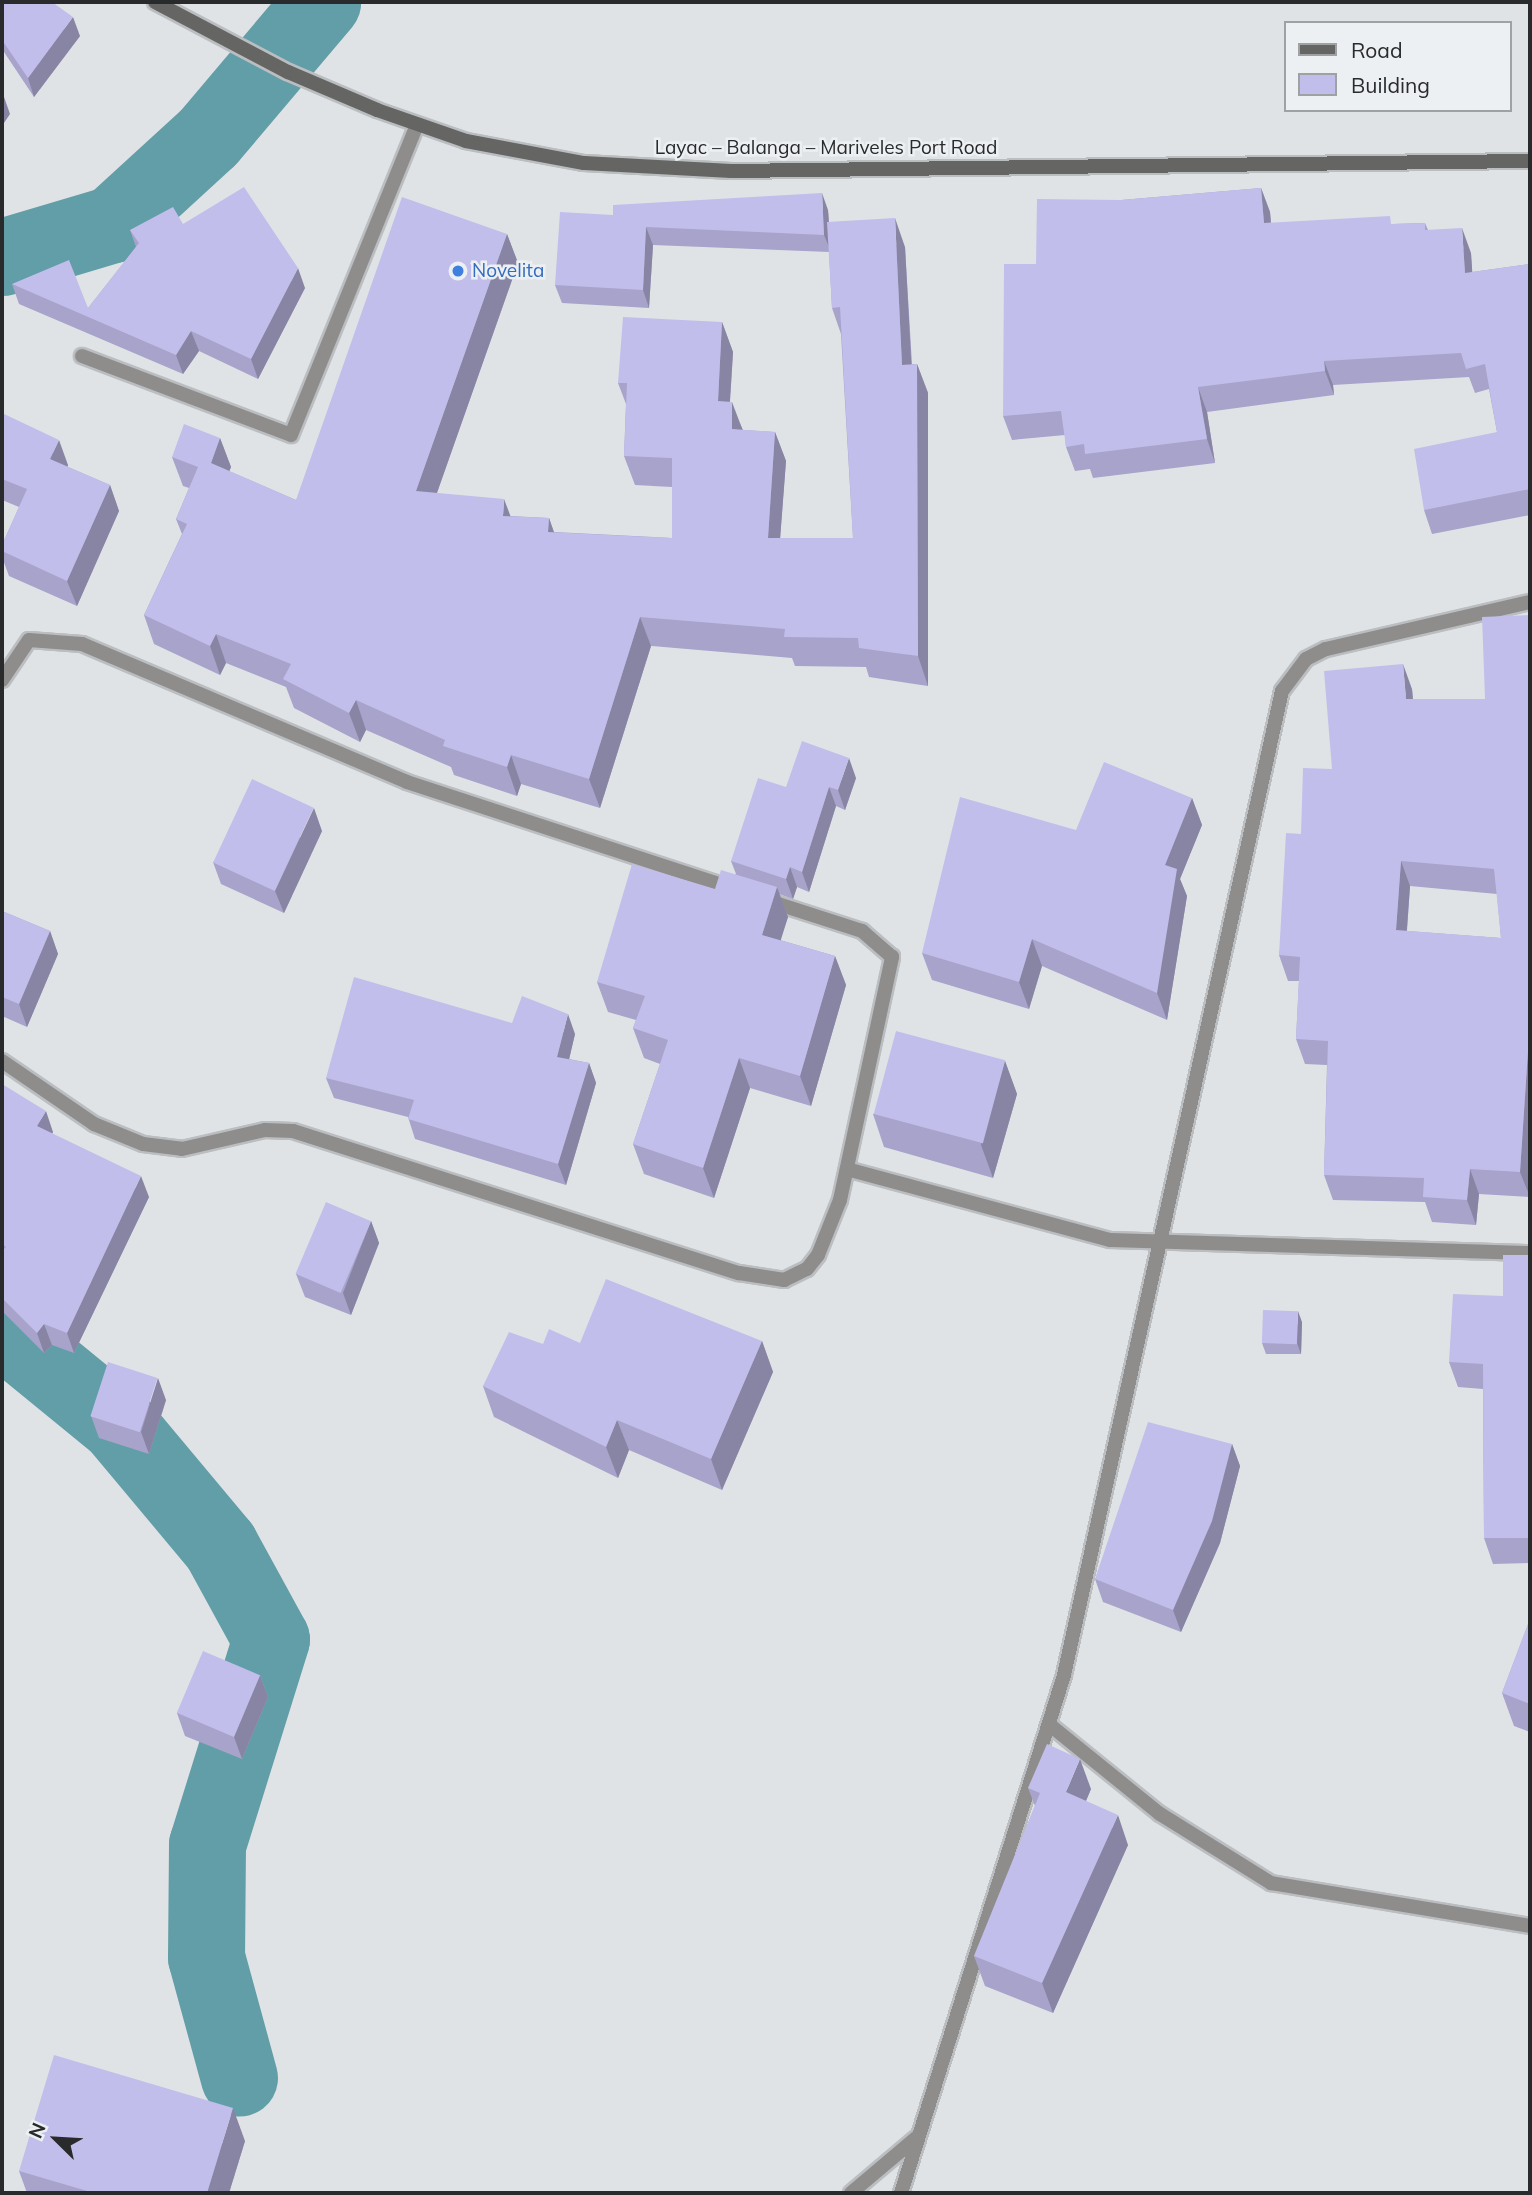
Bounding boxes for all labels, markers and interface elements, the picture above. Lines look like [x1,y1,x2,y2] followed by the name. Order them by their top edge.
[1284,21,1511,112] legend
[1351,37,1402,63] text: Road
[1351,72,1430,98] text: Building
[655,137,997,159] street label: Layac – Balanga – Mariveles Port Road
[472,260,544,282] place label: Novelita
[450,263,466,279] marker: Novelita
[21,2104,91,2174] north arrow
[23,2119,51,2142] text: N

